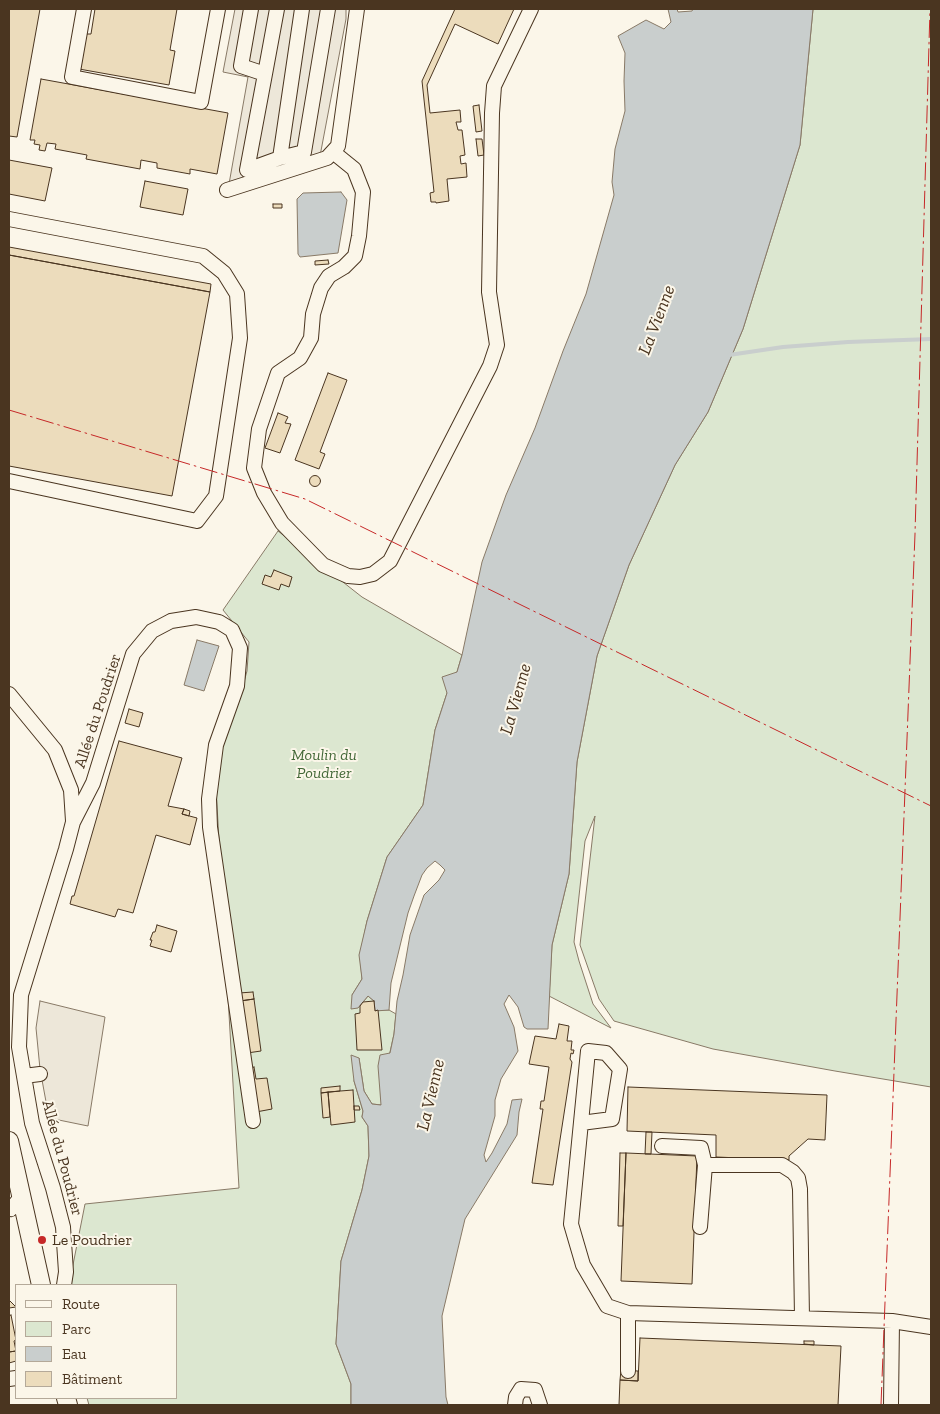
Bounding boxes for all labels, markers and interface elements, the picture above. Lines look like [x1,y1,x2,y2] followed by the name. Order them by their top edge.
[634,282,680,358] water label: La Vienne
[70,651,126,771] street label: Allée du Poudrier
[496,661,536,737] water label: La Vienne
[291,745,357,783] park label: Moulin du Poudrier
[412,1057,450,1133] water label: La Vienne
[37,1098,87,1218] street label: Allée du Poudrier
[52,1230,132,1250] place label: Le Poudrier
[36,1234,48,1246] marker: Le Poudrier
[15,1284,178,1399] legend
[62,1295,100,1313] text: Route
[62,1320,91,1338] text: Parc
[62,1345,86,1363] text: Eau
[62,1370,122,1388] text: Bâtiment

